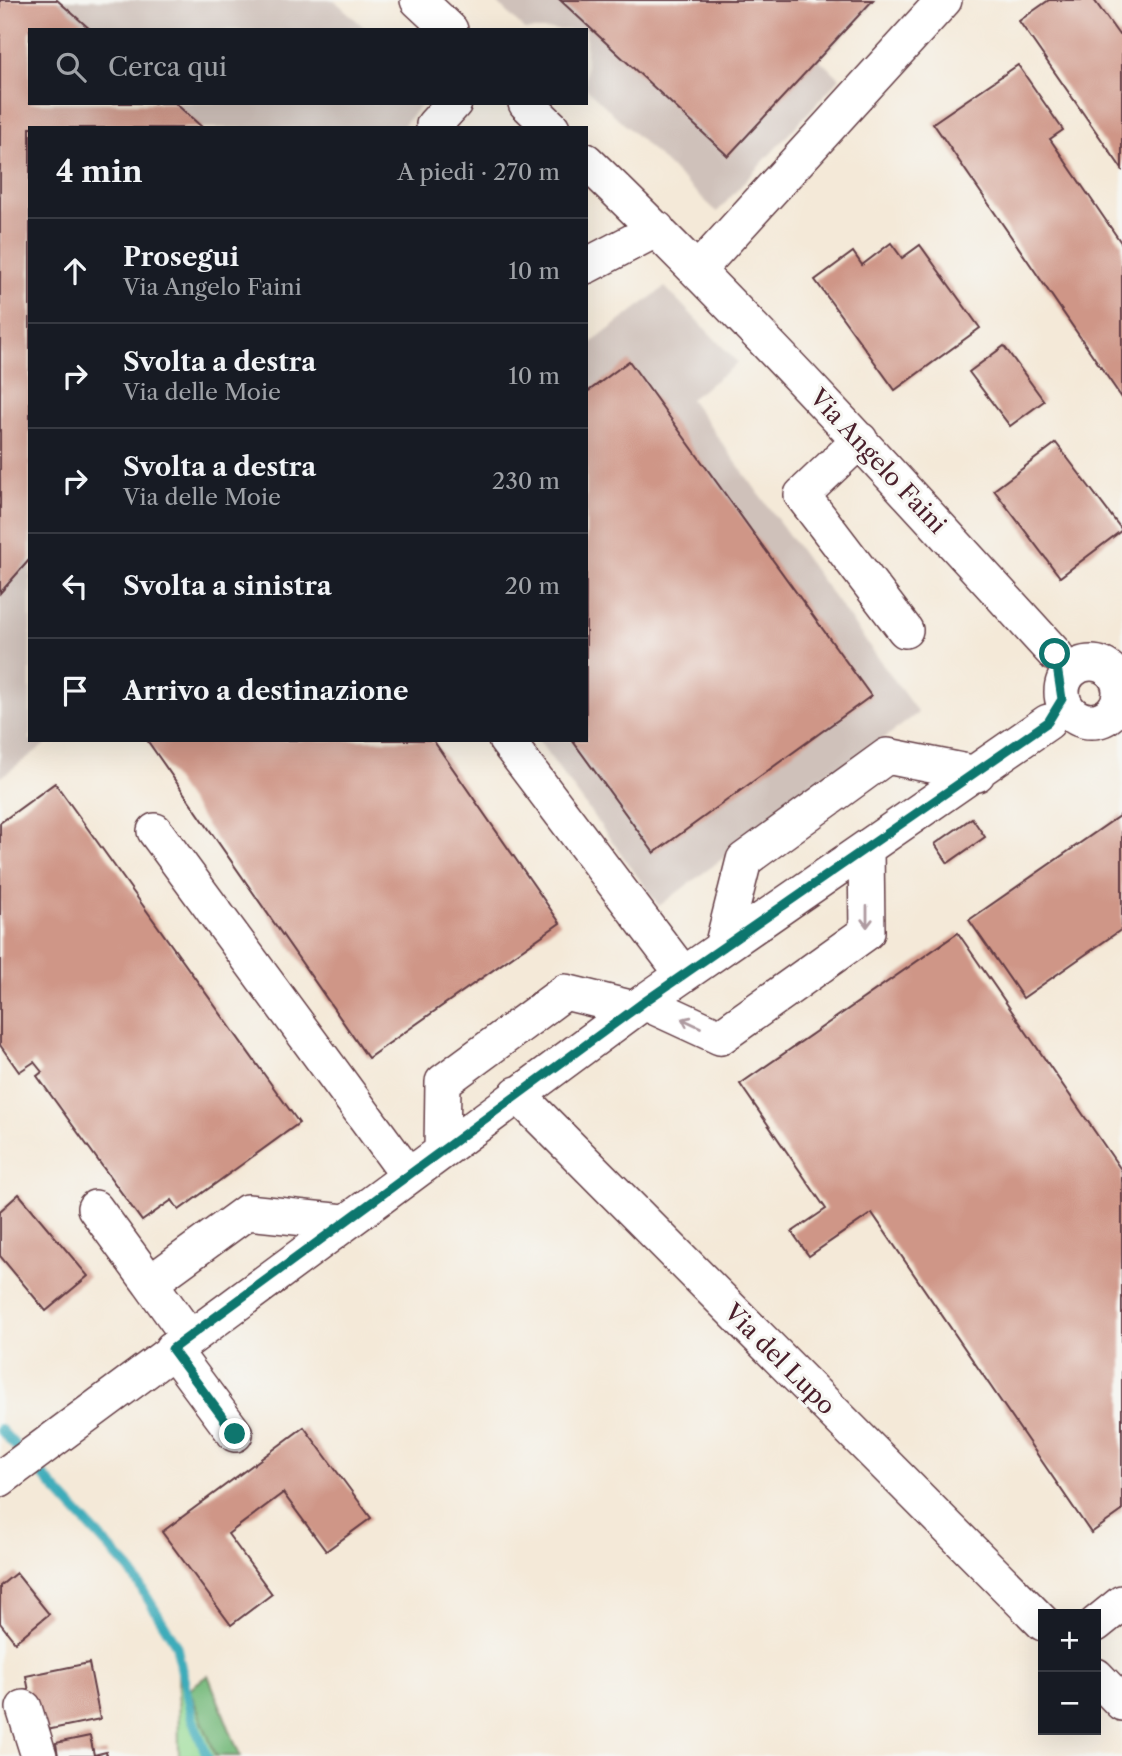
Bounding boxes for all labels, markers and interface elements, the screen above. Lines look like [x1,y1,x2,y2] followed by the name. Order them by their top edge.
[28,28,588,105] search box
[52,48,90,86] icon: search
[108,51,227,83] text: Cerca qui
[56,153,142,190] text: 4 min
[397,158,560,186] text: A piedi · 270 m
[123,241,239,273] text: Prosegui
[56,252,94,290] icon: ahead
[508,257,560,285] text: 10 m
[123,273,302,301] text: Via Angelo Faini
[123,346,316,378] text: Svolta a destra
[56,357,94,395] icon: right
[508,362,560,390] text: 10 m
[123,378,281,406] text: Via delle Moie
[803,382,952,539] street label: Via Angelo Faini
[123,451,316,483] text: Svolta a destra
[56,462,94,500] icon: right
[492,467,560,495] text: 230 m
[123,483,281,511] text: Via delle Moie
[56,567,94,605] icon: left
[123,570,332,602] text: Svolta a sinistra
[505,572,560,600] text: 20 m
[1039,638,1070,669] route start
[56,672,94,710] icon: arrive
[123,675,409,707] text: Arrivo a destinazione
[860,906,874,929] one-way arrow
[681,1016,702,1030] one-way arrow
[718,1297,842,1421] street label: Via del Lupo
[219,1418,250,1449] route end
[1038,1609,1101,1735] map controls
[1038,1609,1101,1672] button: +
[1038,1672,1101,1735] button: −

